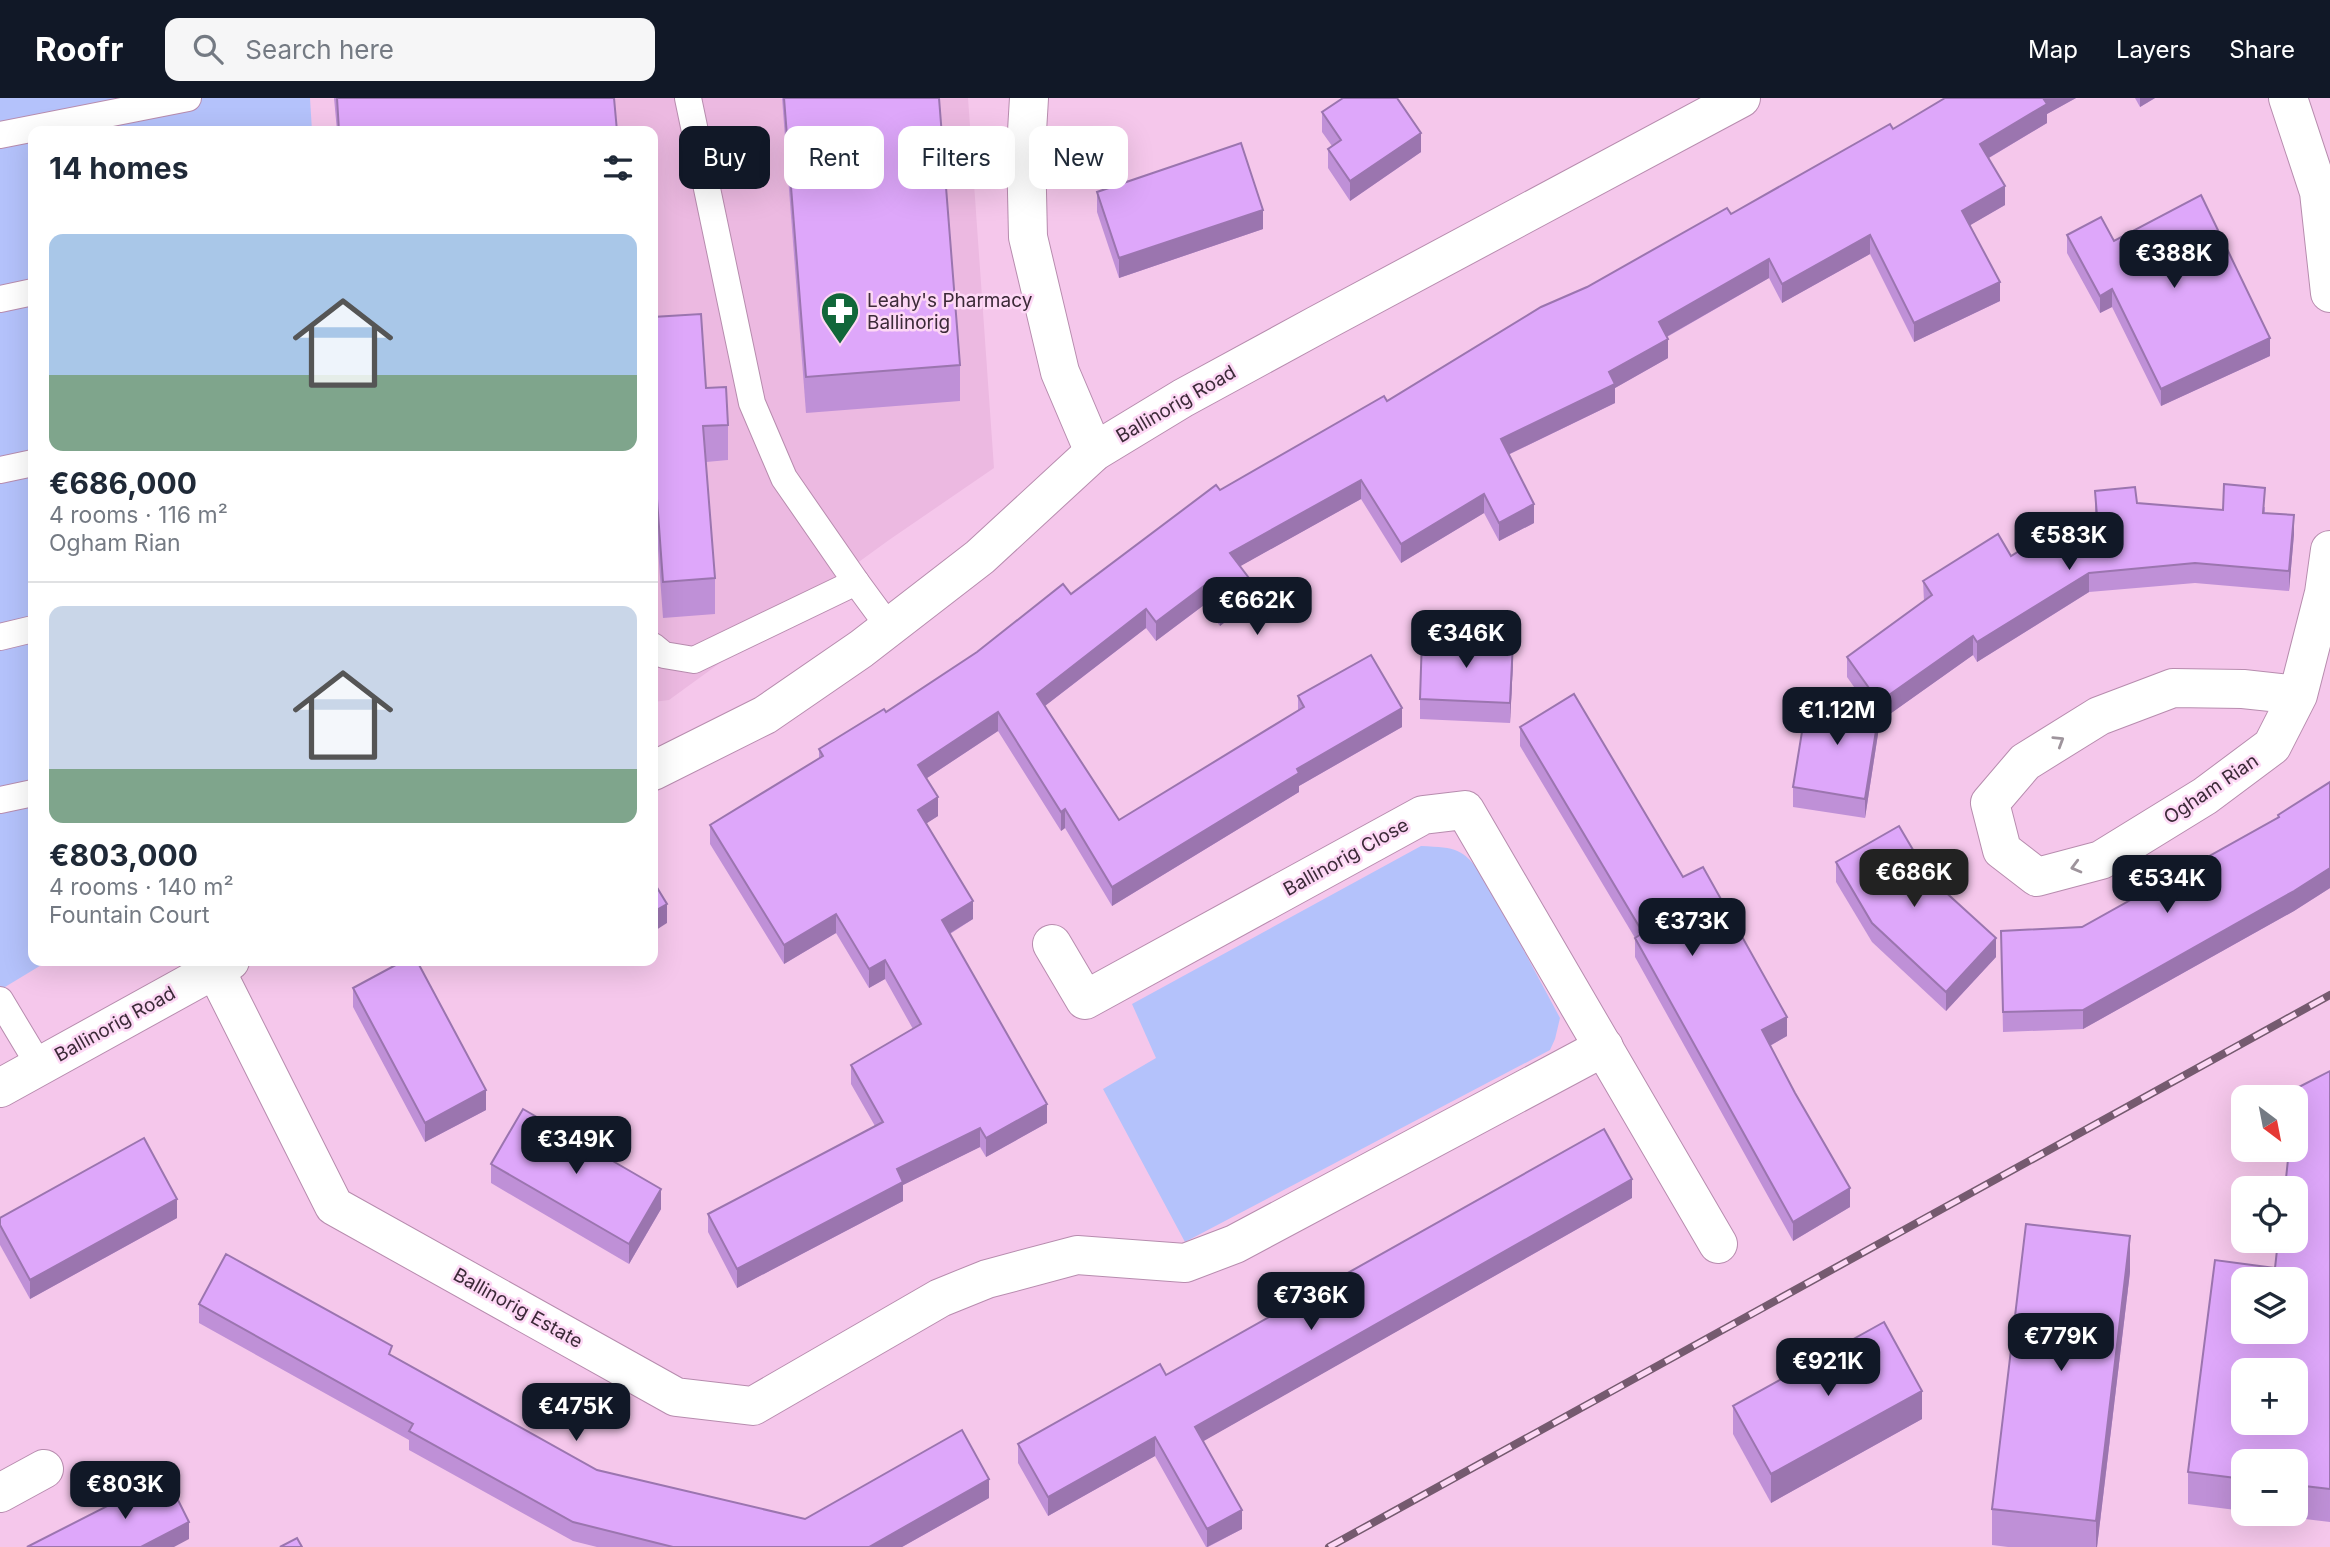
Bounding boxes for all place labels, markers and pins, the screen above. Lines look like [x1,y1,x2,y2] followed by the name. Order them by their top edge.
[2125,230,2223,290] pin: €388K
[867,289,1033,334] place label: Leahy's Pharmacy Ballinorig
[819,290,861,345] pharmacy icon: Leahy's Pharmacy Ballinorig
[2020,512,2118,572] pin: €583K
[1208,578,1306,637] pin: €662K
[1417,610,1515,670] pin: €346K
[1780,688,1894,747] pin: €1.12M
[1865,850,1963,909] pin: €686K
[2118,856,2216,915] pin: €534K
[1643,898,1741,958] pin: €373K
[527,1116,625,1176] pin: €349K
[1262,1272,1360,1332] pin: €736K
[2012,1314,2110,1373] pin: €779K
[1779,1338,1877,1398] pin: €921K
[527,1384,625,1443] pin: €475K
[76,1462,174,1521] pin: €803K

